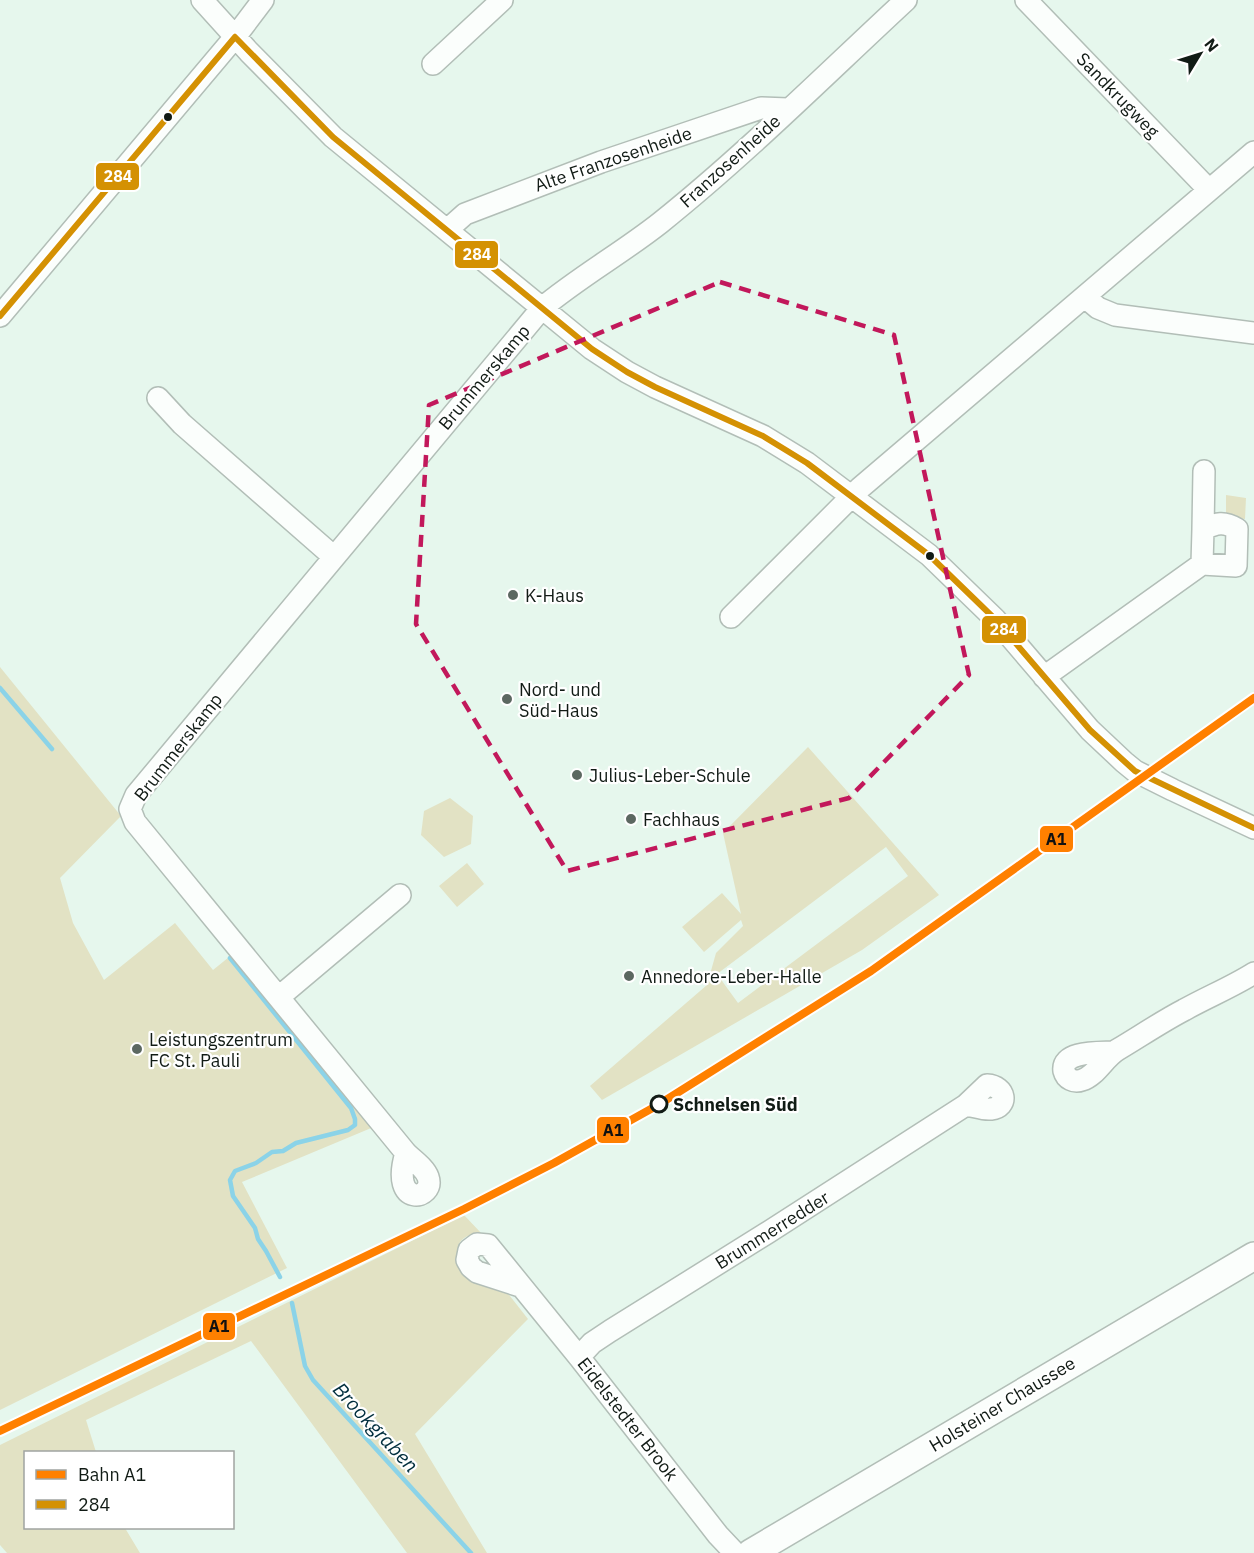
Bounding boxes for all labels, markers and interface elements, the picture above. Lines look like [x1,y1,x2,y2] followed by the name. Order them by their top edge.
[1170,24,1230,84] north arrow
[1200,34,1223,55] text: N
[1072,48,1165,143] street label: Sandkrugweg
[675,110,785,212] street label: Franzosenheide
[162,111,174,123] unlabelled marker
[531,121,695,197] street label: Alte Franzosenheide
[95,162,140,191] line badge: 284
[104,166,133,186] text: 284
[454,240,499,269] line badge: 284
[463,244,492,264] text: 284
[433,320,535,434] street label: Brummerskamp
[924,550,936,562] unlabelled marker
[525,584,584,607] place label: K-Haus
[506,588,520,602] marker: K-Haus
[981,615,1027,644] line badge: 284
[990,619,1019,639] text: 284
[519,678,601,722] place label: Nord- und Süd-Haus
[129,689,227,805] street label: Brummerskamp
[500,692,514,706] marker: Nord- und Süd-Haus
[589,764,751,787] place label: Julius-Leber-Schule
[570,768,584,782] marker: Julius-Leber-Schule
[643,808,720,831] place label: Fachhaus
[624,812,638,826] marker: Fachhaus
[1039,825,1074,853] line badge: A1
[1046,829,1067,849] text: A1
[641,965,822,988] place label: Annedore-Leber-Halle
[622,969,636,983] marker: Annedore-Leber-Halle
[149,1028,293,1072] place label: Leistungszentrum FC St. Pauli
[130,1042,144,1056] marker: Leistungszentrum FC St. Pauli
[673,1093,798,1116] place label: Schnelsen Süd
[650,1095,668,1113] marker: Schnelsen Süd
[596,1116,630,1144] line badge: A1
[603,1120,624,1140] text: A1
[711,1186,834,1274] street label: Brummerredder
[202,1312,236,1341] line badge: A1
[209,1316,230,1336] text: A1
[925,1351,1079,1457] street label: Holsteiner Chaussee
[573,1353,684,1486] street label: Eidelstedter Brook
[327,1376,425,1478] water label: Brookgraben
[24,1451,234,1529] legend
[78,1463,146,1486] text: Bahn A1
[78,1493,111,1516] text: 284

